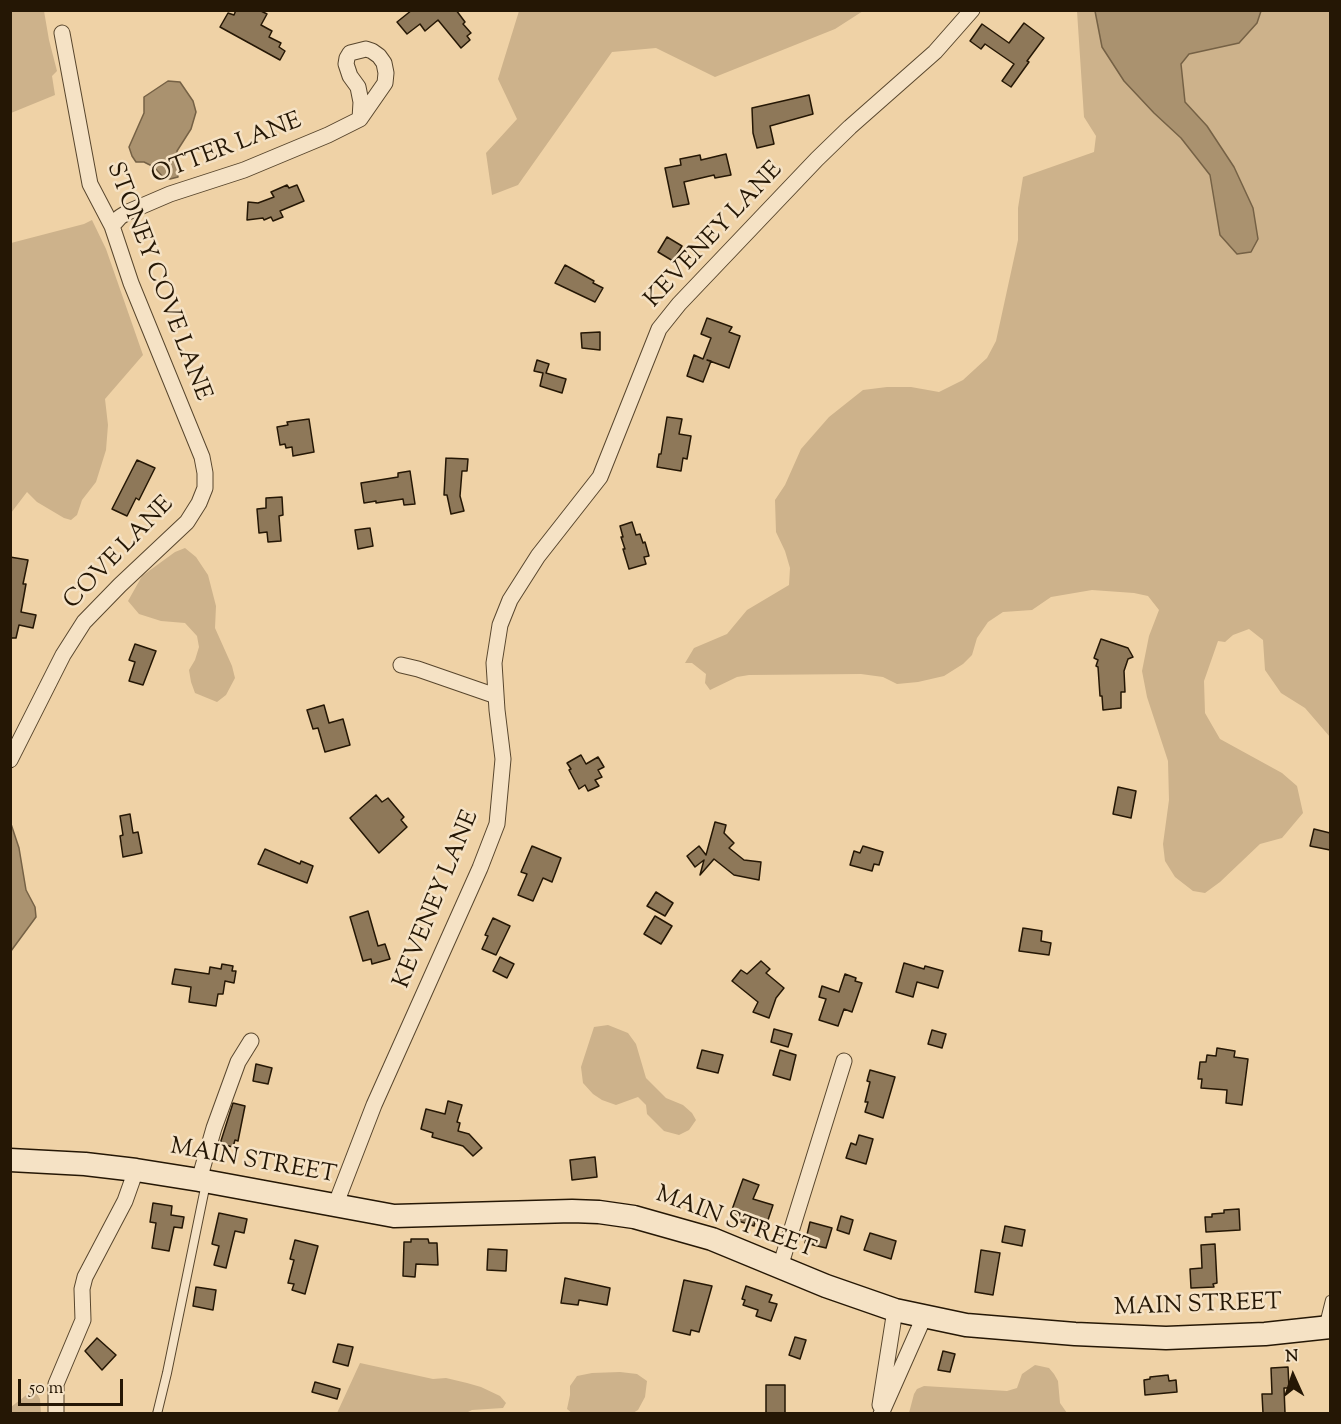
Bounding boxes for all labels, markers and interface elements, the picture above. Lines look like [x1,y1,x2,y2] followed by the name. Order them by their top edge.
[148,108,306,192] street label: OTTER LANE
[640,157,790,315] street label: KEVENEY LANE
[98,159,216,405] street label: STONEY COVE LANE
[59,492,181,616] street label: COVE LANE
[389,807,487,993] street label: KEVENEY LANE
[168,1134,338,1192] street label: MAIN STREET
[651,1182,819,1266] street label: MAIN STREET
[1114,1290,1282,1324] street label: MAIN STREET
[1263,1346,1323,1406] north arrow
[1285,1346,1299,1369] text: N
[21,1367,126,1405] scale bar
[29,1376,63,1402] text: 50 m

